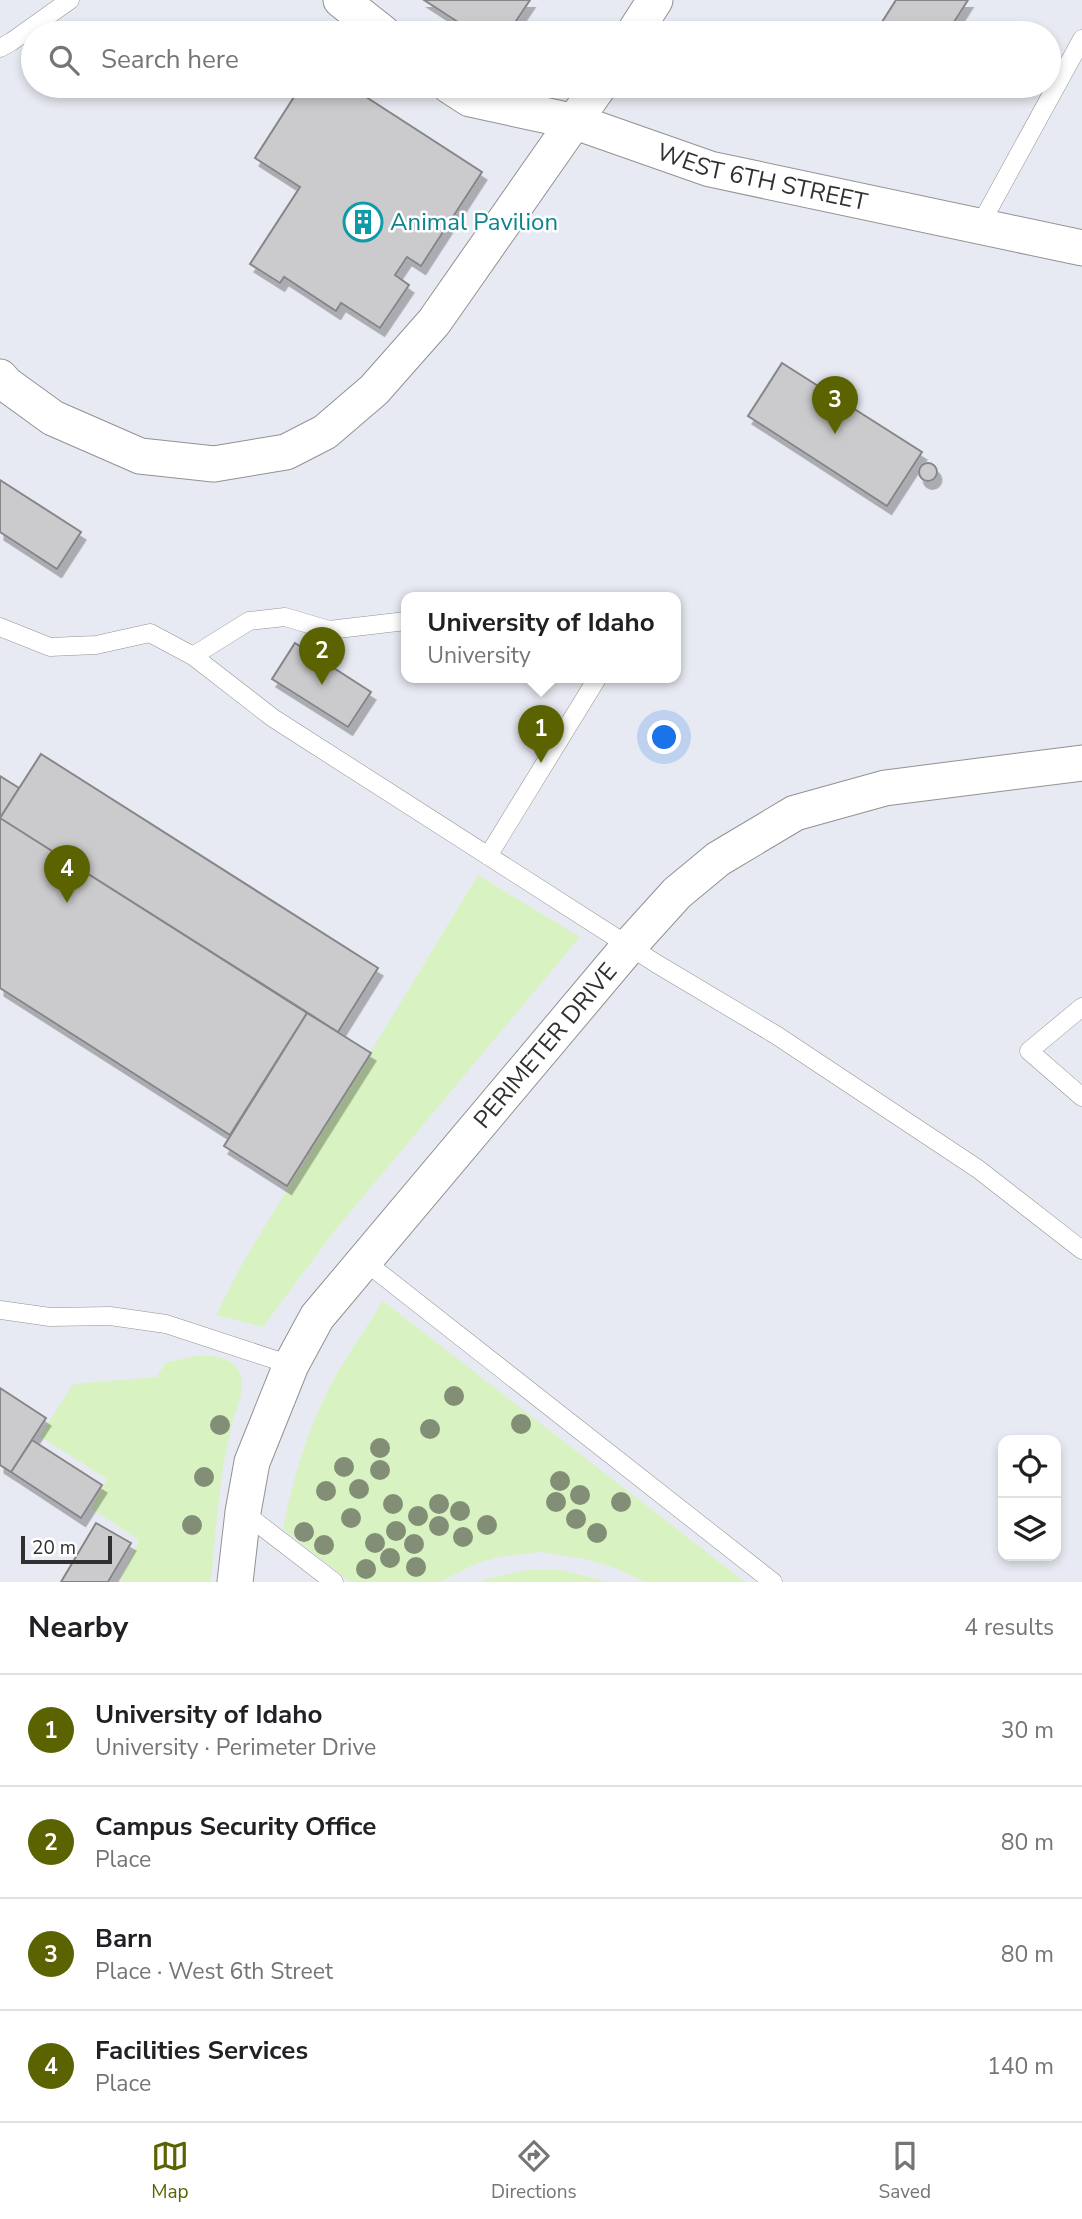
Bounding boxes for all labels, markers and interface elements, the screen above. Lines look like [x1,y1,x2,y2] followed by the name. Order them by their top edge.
[21,21,1061,98] search box
[45,41,83,79] icon: search
[101,42,239,77] text: Search here
[653,136,871,218] street label: WEST 6TH STREET
[342,201,384,243] building icon: Animal Pavilion
[390,206,558,238] place label: Animal Pavilion
[812,376,858,434] pin: 3
[401,592,681,683] popup
[427,605,655,640] text: University of Idaho
[299,627,345,685] pin: 2
[427,640,531,671] text: University
[518,705,564,763] pin: 1
[647,720,681,754] your location
[44,845,90,903] pin: 4
[466,956,624,1135] street label: PERIMETER DRIVE
[998,1435,1061,1561] map controls
[998,1435,1061,1498] button: locate
[998,1498,1061,1561] button: layers
[21,1533,112,1565] scale bar
[32,1535,76,1561] text: 20 m
[28,1607,128,1648] text: Nearby
[964,1612,1054,1643] text: 4 results
[95,1697,322,1732] text: University of Idaho
[44,1715,58,1746] text: 1
[1001,1715,1054,1746] text: 30 m
[95,1732,376,1763] text: University · Perimeter Drive
[95,1809,376,1844] text: Campus Security Office
[44,1827,58,1858] text: 2
[1001,1827,1054,1858] text: 80 m
[95,1844,151,1875] text: Place
[95,1921,153,1956] text: Barn
[44,1939,58,1970] text: 3
[1001,1939,1054,1970] text: 80 m
[95,1956,333,1987] text: Place · West 6th Street
[95,2033,308,2068] text: Facilities Services
[44,2051,58,2082] text: 4
[987,2051,1054,2082] text: 140 m
[95,2068,151,2099] text: Place
[151,2137,189,2205] tab: Map
[491,2137,577,2205] tab: Directions
[879,2137,931,2205] tab: Saved

